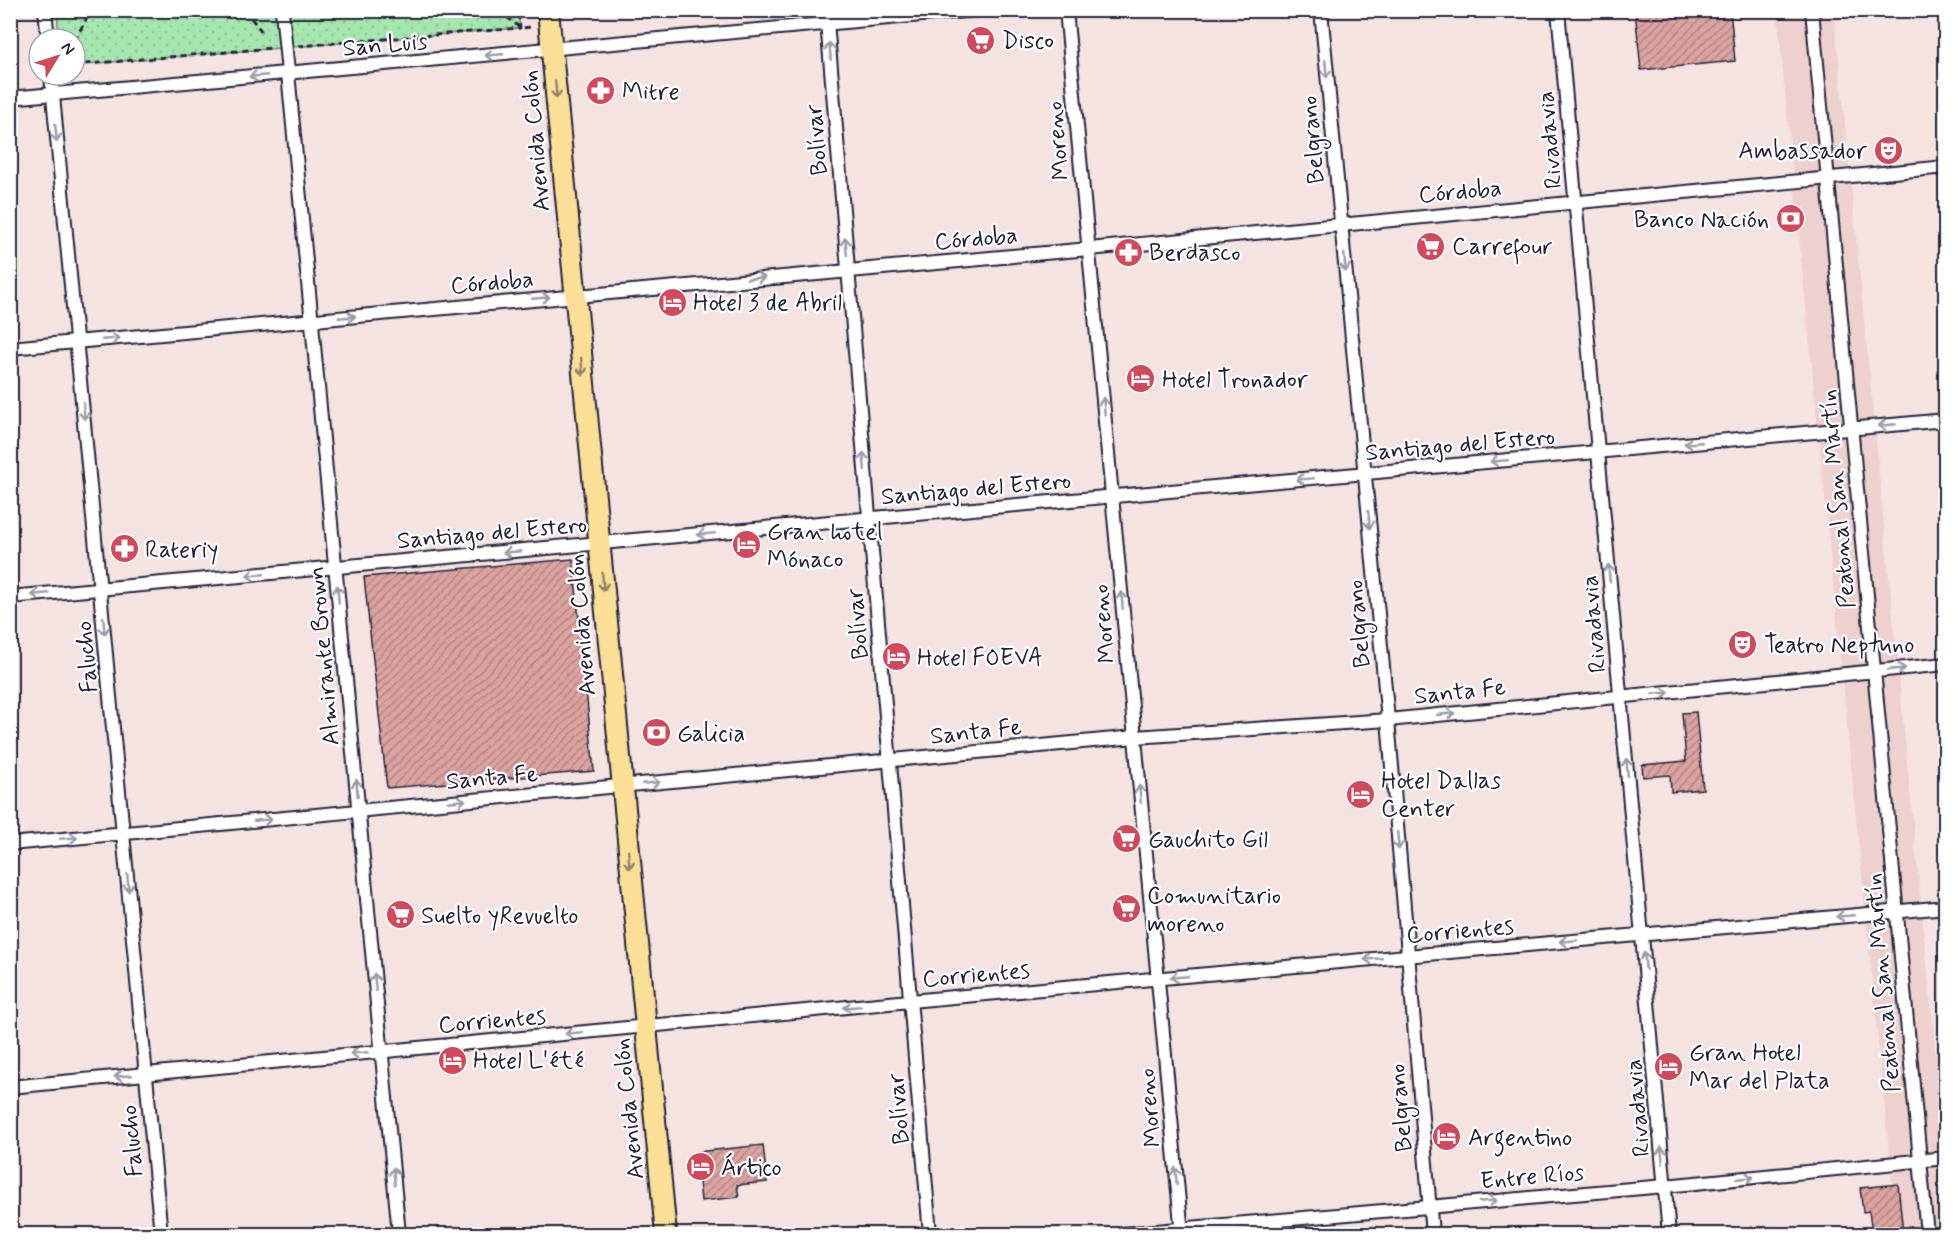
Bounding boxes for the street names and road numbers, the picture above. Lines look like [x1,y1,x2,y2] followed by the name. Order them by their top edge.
[341,26,429,65] street label: San Luis
[515,69,558,213] street label: Avenida Colón
[1531,90,1570,190] street label: Rivadavia
[1294,94,1335,185] street label: Belgrano
[1040,100,1077,182] street label: Moreno
[799,103,836,177] street label: Bolívar
[1417,173,1503,212] street label: Córdoba
[933,220,1019,259] street label: Córdoba
[449,264,535,303] street label: Córdoba
[1813,388,1864,610] street label: Peatonal San Martín
[1364,422,1556,469] street label: Santiago del Estero
[880,466,1072,513] street label: Santiago del Estero
[396,510,588,557] street label: Santiago del Estero
[561,553,604,697] street label: Avenida Colón
[301,565,348,747] street label: Almirante Brown
[1575,574,1614,674] street label: Rivadavia
[1340,578,1381,669] street label: Belgrano
[1086,583,1123,665] street label: Moreno
[840,587,877,661] street label: Bolívar
[69,620,106,694] street label: Falucho
[1413,672,1508,713] street label: Santa Fe
[929,712,1024,753] street label: Santa Fe
[445,759,539,798] street label: Santa Fe
[1858,872,1909,1094] street label: Peatonal San Martín
[1405,911,1515,952] street label: Corrientes
[921,955,1031,996] street label: Corrientes
[437,1001,547,1042] street label: Corrientes
[607,1037,652,1181] street label: Avenida Colón
[1619,1058,1658,1158] street label: Rivadavia
[1382,1062,1423,1153] street label: Belgrano
[1132,1067,1169,1149] street label: Moreno
[881,1072,918,1146] street label: Bolívar
[114,1104,151,1178] street label: Falucho
[1479,1157,1586,1197] street label: Entre Ríos

